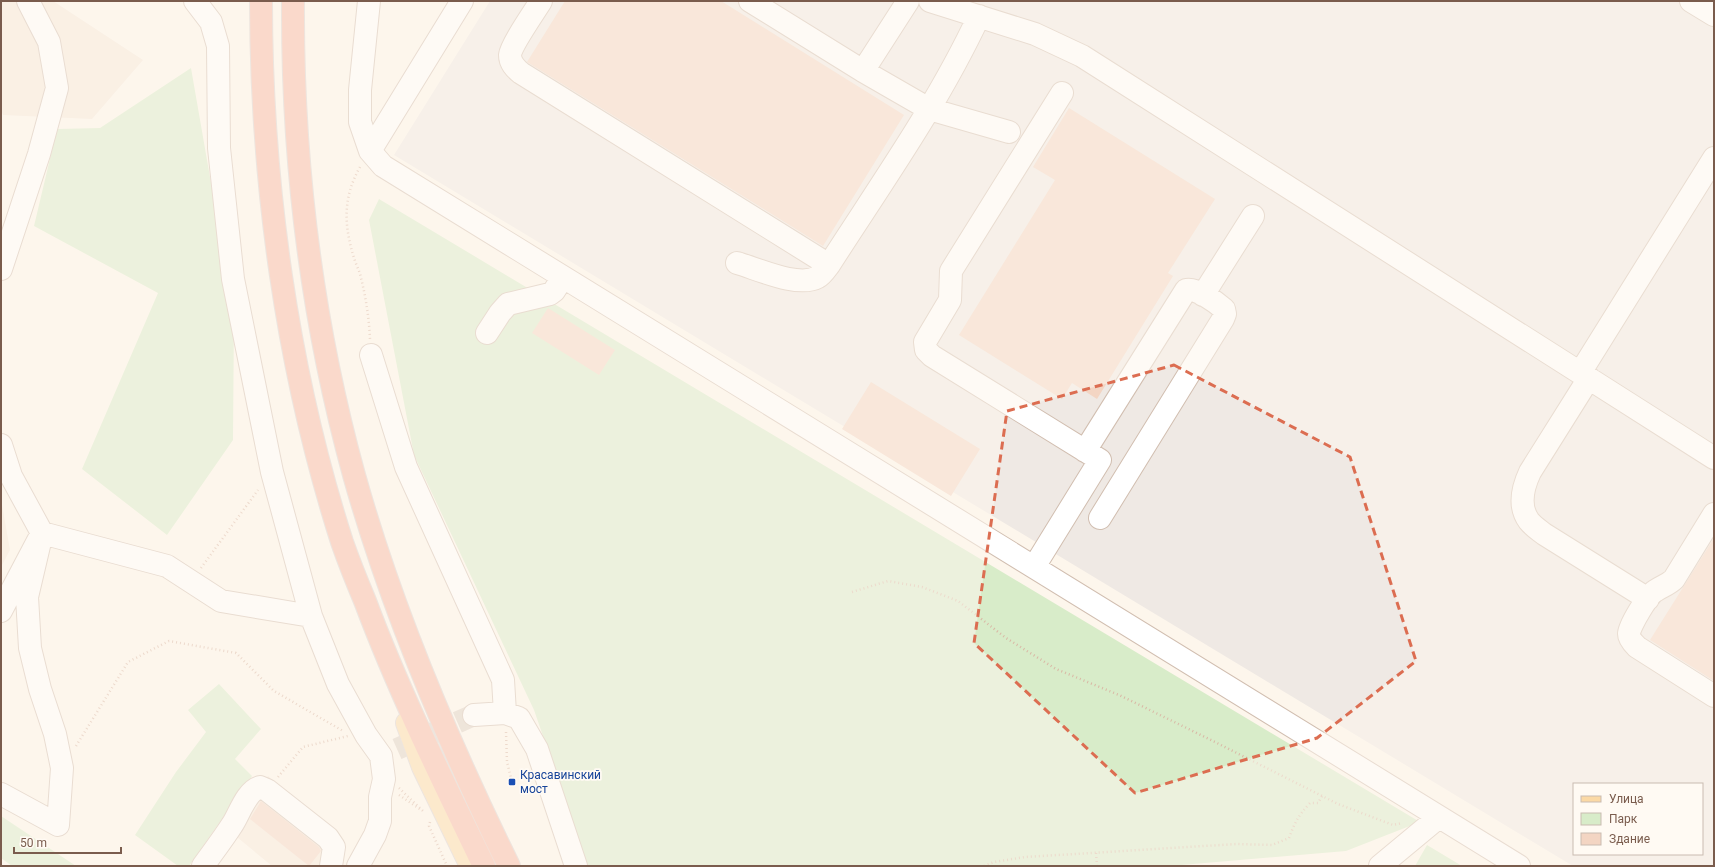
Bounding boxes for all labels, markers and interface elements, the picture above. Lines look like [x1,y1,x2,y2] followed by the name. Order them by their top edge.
[520,768,601,796] place label: Красавинский мост
[507,777,517,787] marker: Красавинский мост
[1573,783,1703,855] legend
[1609,792,1644,806] text: Улица
[1609,812,1638,826] text: Парк
[14,829,121,855] scale bar
[1609,832,1650,846] text: Здание
[20,836,47,850] text: 50 m

